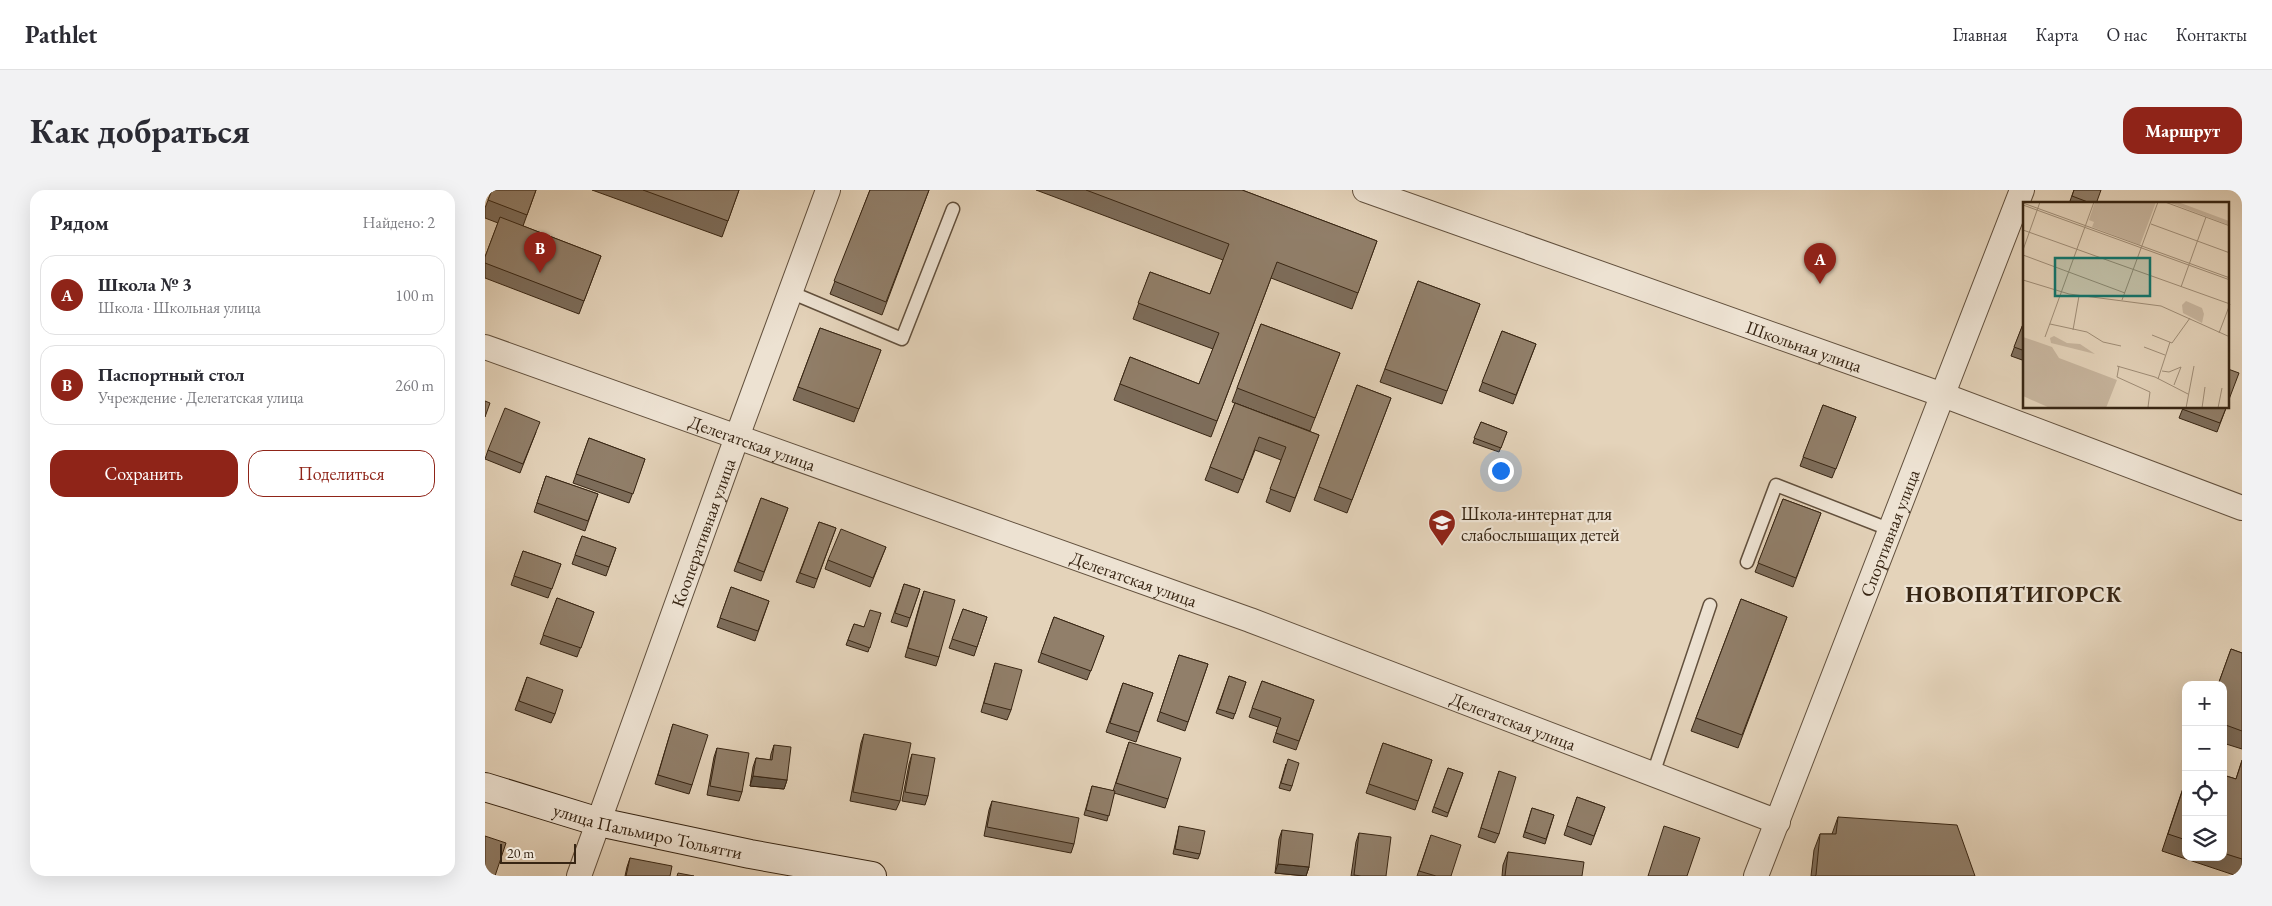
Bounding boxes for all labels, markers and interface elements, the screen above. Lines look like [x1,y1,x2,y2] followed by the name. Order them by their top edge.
[25,19,97,50] text: Pathlet
[1953,23,2007,46] text: Главная
[2035,23,2078,46] text: Карта
[2106,23,2148,46] text: О нас
[2176,23,2247,46] text: Контакты
[2123,107,2242,154] button: Маршрут
[30,108,250,153] text: Как добраться
[2023,202,2229,409] inset map
[50,209,109,236] text: Рядом
[363,212,435,233] text: Найдено: 2
[524,232,556,273] pin: B
[1804,243,1836,284] pin: A
[98,272,192,297] text: Школа № 3
[61,285,73,306] text: A
[395,285,434,306] text: 100 m
[98,297,261,318] text: Школа · Школьная улица
[1743,315,1866,377] street label: Школьная улица
[98,362,245,387] text: Паспортный стол
[62,375,72,396] text: B
[395,375,434,396] text: 260 m
[98,387,304,408] text: Учреждение · Делегатская улица
[686,409,820,476] street label: Делегатская улица
[50,450,238,497] button: Сохранить
[248,450,435,497] button: Поделиться
[665,454,740,610] street label: Кооперативная улица
[1488,458,1514,484] your location
[1854,465,1924,600] street label: Спортивная улица
[1461,502,1620,546] place label: Школа-интернат для слабослышащих детей
[1427,508,1457,547] school or university icon: Школа-интернат для слабослышащих детей
[1068,545,1201,612] street label: Делегатская улица
[1906,580,2122,609] district label: НОВОПЯТИГОРСК
[2182,681,2227,861] map controls
[2182,681,2227,726] button: +
[1447,686,1580,755] street label: Делегатская улица
[2182,726,2227,771] button: −
[2182,771,2227,816] button: locate
[551,797,745,864] street label: улица Пальмиро Тольятти
[2182,816,2227,861] button: layers
[500,841,576,864] scale bar
[507,844,534,862] text: 20 m

